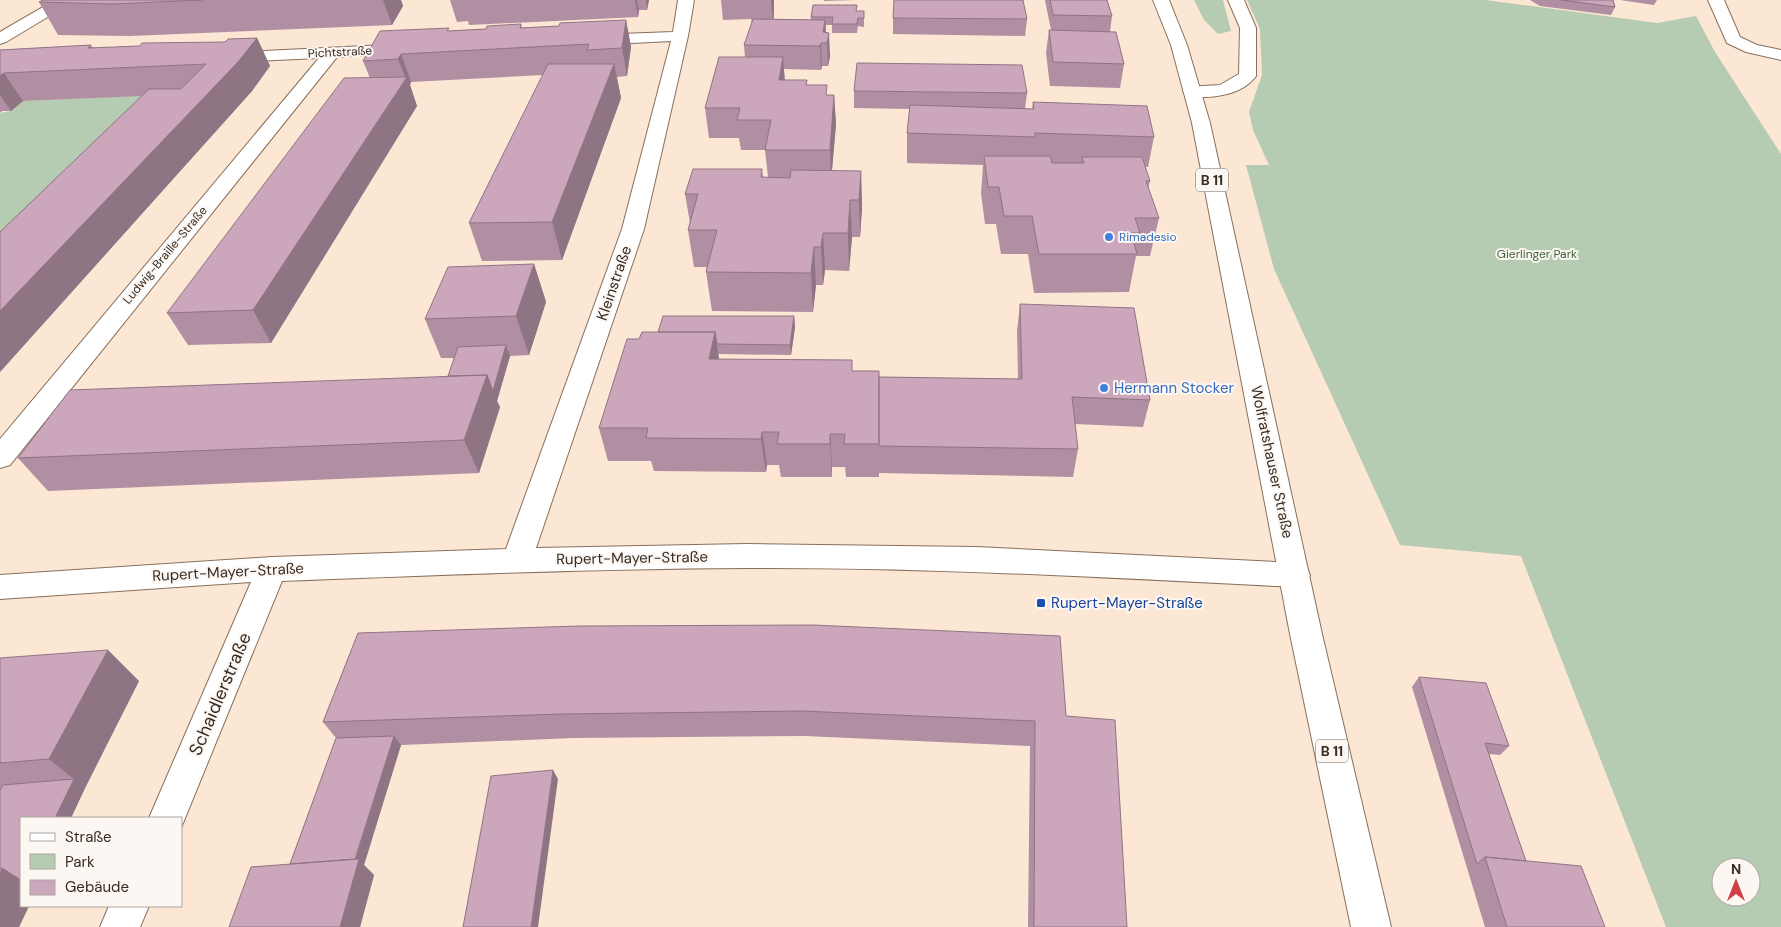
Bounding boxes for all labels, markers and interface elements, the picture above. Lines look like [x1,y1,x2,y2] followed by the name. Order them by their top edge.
[307,42,373,62] street label: Pichtstraße
[1196,168,1228,192] road number: B 11
[119,203,211,307] street label: Ludwig-Braille-Straße
[1119,229,1177,245] place label: Rimadesio
[1103,231,1115,243] marker: Rimadesio
[592,243,636,323] street label: Kleinstraße
[1497,246,1577,262] park label: Gierlinger Park
[1114,378,1234,398] place label: Hermann Stocker
[1098,382,1110,394] marker: Hermann Stocker
[1246,384,1298,540] street label: Wolfratshauser Straße
[556,547,708,569] street label: Rupert-Mayer-Straße
[152,558,304,586] street label: Rupert-Mayer-Straße
[1051,593,1203,613] place label: Rupert-Mayer-Straße
[1035,597,1047,609] marker: Rupert-Mayer-Straße
[183,629,257,759] street label: Schaidlerstraße
[1316,739,1348,762] road number: B 11
[20,817,182,907] legend
[65,827,112,847] text: Straße
[65,852,95,872] text: Park
[1711,857,1761,907] north arrow
[1731,860,1741,878] text: N
[65,877,129,897] text: Gebäude

